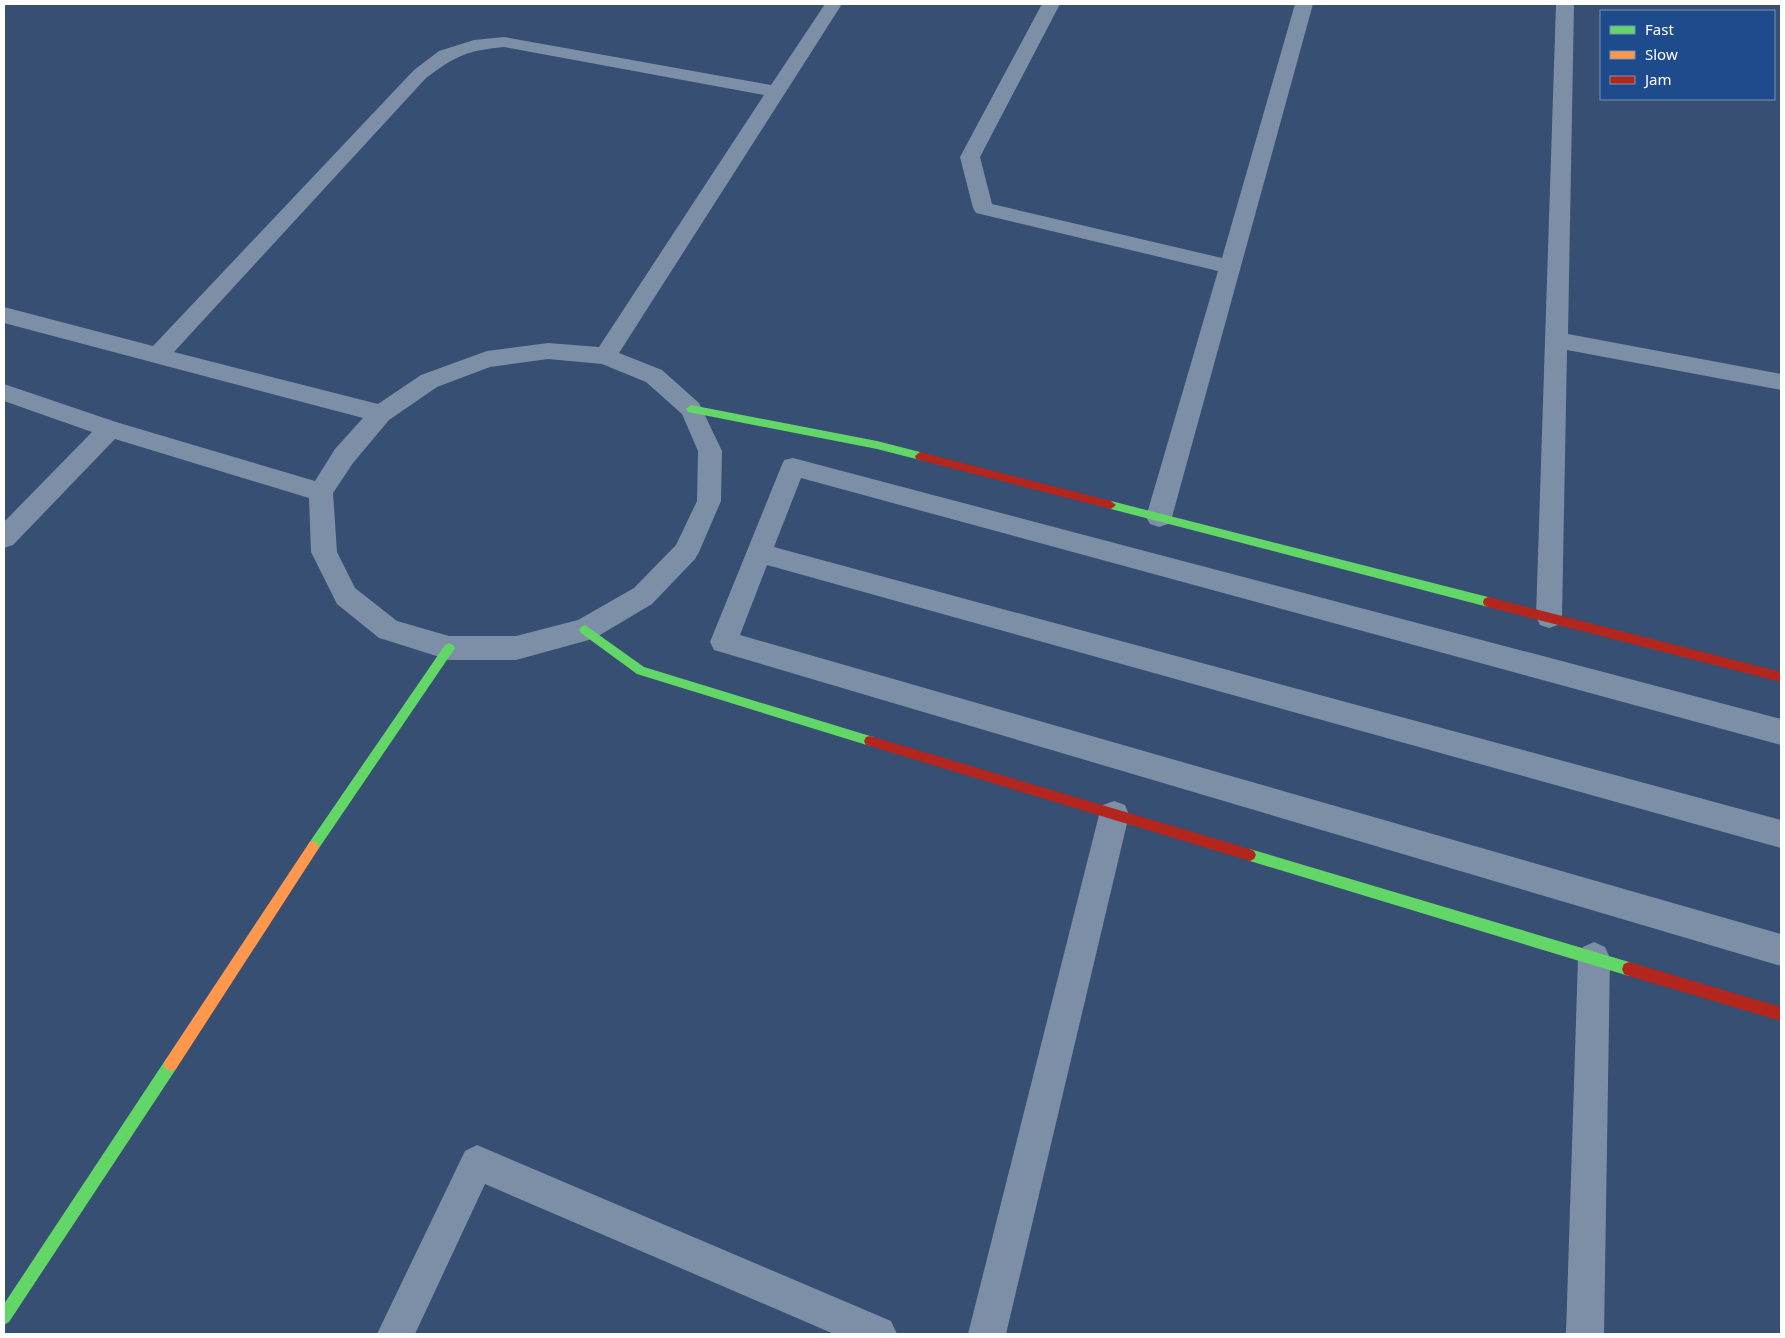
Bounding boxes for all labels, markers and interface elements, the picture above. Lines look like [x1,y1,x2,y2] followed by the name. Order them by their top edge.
[1600,10,1775,100] legend
[1645,19,1674,39] text: Fast
[1645,44,1678,64] text: Slow
[1643,69,1672,89] text: Jam

